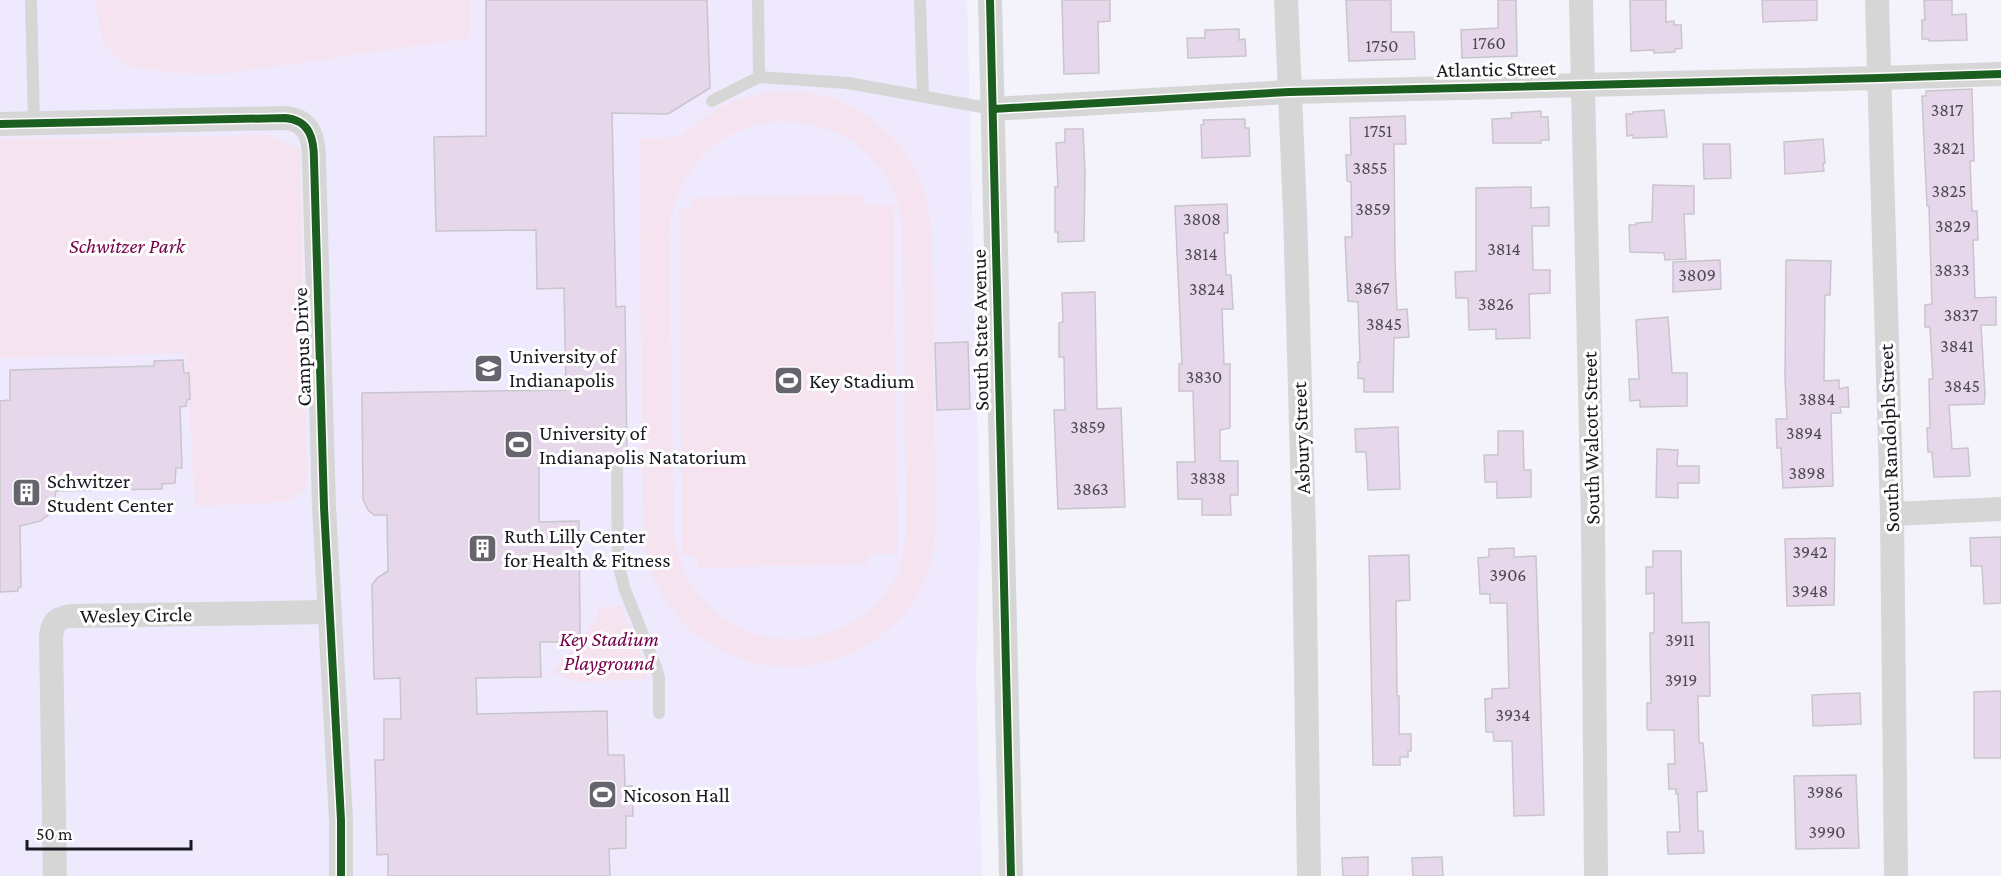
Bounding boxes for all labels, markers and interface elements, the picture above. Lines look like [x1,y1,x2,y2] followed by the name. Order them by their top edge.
[1472,33,1506,53] house number: 1760
[1366,36,1398,56] house number: 1750
[1436,56,1557,82] street label: Atlantic Street
[1931,100,1963,120] house number: 3817
[1364,121,1392,141] house number: 1751
[1933,138,1965,158] house number: 3821
[1353,158,1387,178] house number: 3855
[1931,181,1967,201] house number: 3825
[1355,199,1391,219] house number: 3859
[1183,209,1221,229] house number: 3808
[1935,216,1971,236] house number: 3829
[69,234,186,258] park label: Schwitzer Park
[1487,239,1521,259] house number: 3814
[1184,244,1218,264] house number: 3814
[967,249,993,411] street label: South State Avenue
[1935,260,1969,280] house number: 3833
[1678,265,1716,285] house number: 3809
[1355,278,1389,298] house number: 3867
[1189,279,1225,299] house number: 3824
[288,287,316,407] street label: Campus Drive
[1478,294,1514,314] house number: 3826
[1944,305,1978,325] house number: 3837
[1366,314,1402,334] house number: 3845
[1940,336,1974,356] house number: 3841
[1874,342,1904,533] street label: South Randolph Street
[509,344,618,392] place label: University of Indianapolis
[1577,350,1605,525] street label: South Walcott Street
[472,352,504,384] school or university icon: University of Indianapolis
[772,365,804,397] sports icon: Key Stadium
[1186,367,1222,387] house number: 3830
[809,369,915,393] place label: Key Stadium
[1944,376,1980,396] house number: 3845
[1287,380,1315,495] street label: Asbury Street
[1798,389,1836,409] house number: 3884
[1070,417,1106,437] house number: 3859
[539,421,747,469] place label: University of Indianapolis Natatorium
[1786,423,1822,443] house number: 3894
[502,429,534,461] sports icon: University of Indianapolis Natatorium
[1789,463,1825,483] house number: 3898
[1190,468,1226,488] house number: 3838
[47,469,174,517] place label: Schwitzer Student Center
[10,477,42,509] building icon: Schwitzer Student Center
[1073,479,1109,499] house number: 3863
[504,524,671,572] place label: Ruth Lilly Center for Health & Fitness
[467,532,499,564] building icon: Ruth Lilly Center for Health & Fitness
[1792,542,1828,562] house number: 3942
[1490,565,1526,585] house number: 3906
[1792,581,1828,601] house number: 3948
[80,602,192,628] street label: Wesley Circle
[559,627,659,675] park label: Key Stadium Playground
[1665,630,1695,650] house number: 3911
[1665,670,1697,690] house number: 3919
[1495,705,1531,725] house number: 3934
[586,779,618,811] sports icon: Nicoson Hall
[1807,782,1843,802] house number: 3986
[623,783,730,807] place label: Nicoson Hall
[27,813,190,851] scale bar
[1809,822,1845,842] house number: 3990
[36,824,73,844] text: 50 m

